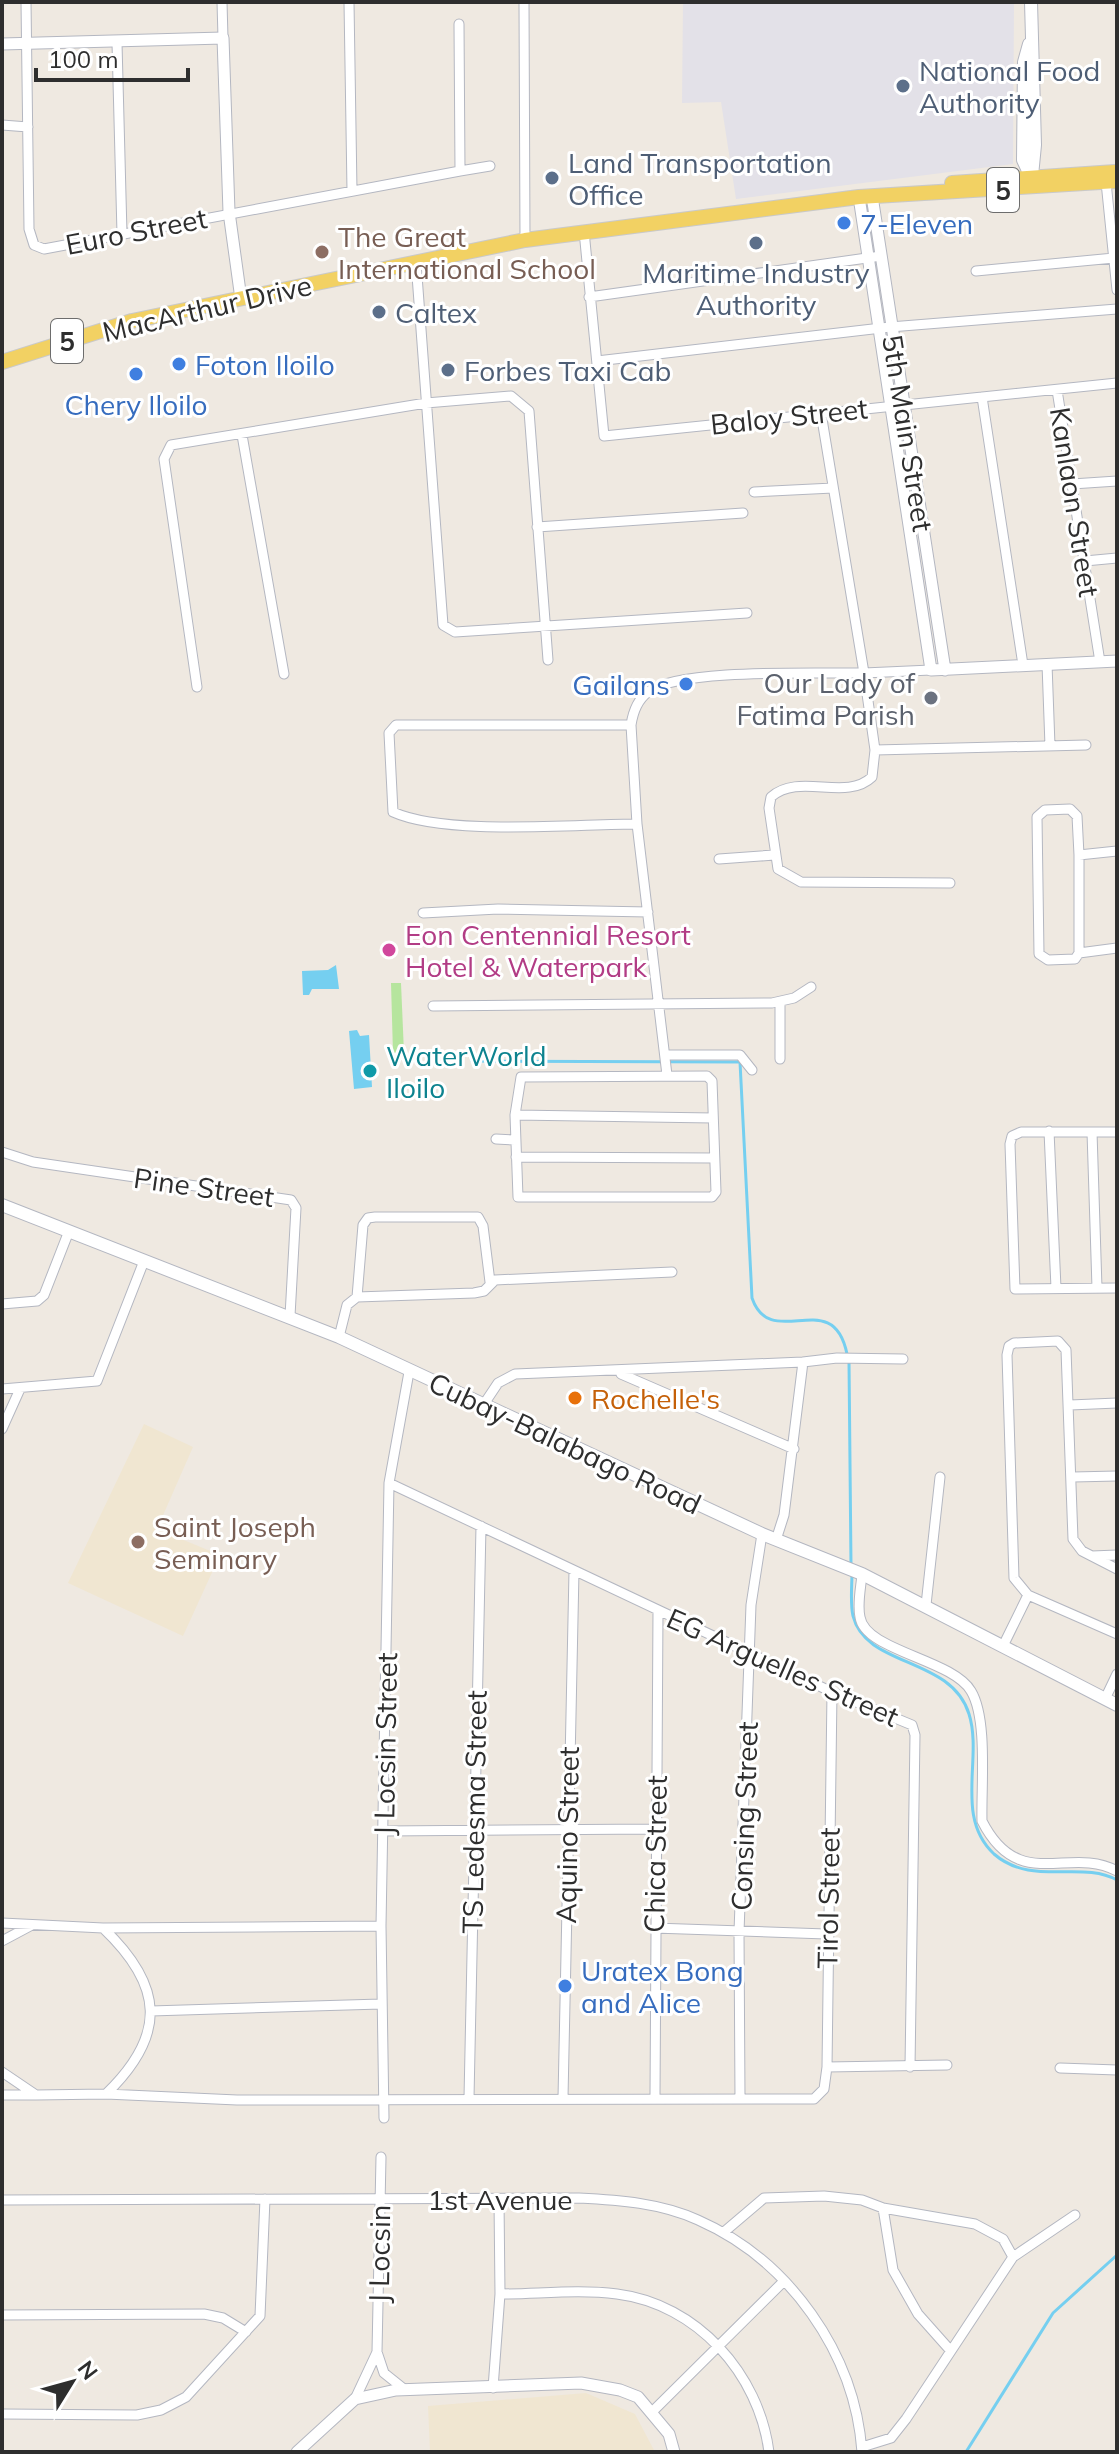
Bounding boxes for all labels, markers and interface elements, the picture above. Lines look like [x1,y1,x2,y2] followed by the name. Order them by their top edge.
[36,32,188,82] scale bar
[48,44,119,74] text: 100 m
[919,53,1100,120] place label: National Food Authority
[894,77,912,95] marker: National Food Authority
[568,145,832,212] place label: Land Transportation Office
[987,168,1019,212] road number: 5
[543,169,561,187] marker: Land Transportation Office
[62,200,210,262] street label: Euro Street
[860,206,973,241] place label: 7-Eleven
[835,214,853,232] marker: 7-Eleven
[338,219,596,286] place label: The Great International School
[747,234,765,252] marker: Maritime Industry Authority
[313,243,331,261] marker: The Great International School
[642,255,870,322] place label: Maritime Industry Authority
[99,267,315,349] street label: MacArthur Drive
[395,295,477,330] place label: Caltex
[370,303,388,321] marker: Caltex
[51,319,83,363] road number: 5
[875,332,941,534] street label: 5th Main Street
[195,347,335,382] place label: Foton Iloilo
[464,353,671,388] place label: Forbes Taxi Cab
[170,355,188,373] marker: Foton Iloilo
[439,361,457,379] marker: Forbes Taxi Cab
[127,365,145,383] marker: Chery Iloilo
[64,387,208,422] place label: Chery Iloilo
[709,390,870,442] street label: Baloy Street
[1043,405,1107,600] street label: Kanlaon Street
[736,665,916,732] place label: Our Lady of Fatima Parish
[572,667,670,702] place label: Gailans
[677,675,695,693] marker: Gailans
[922,689,940,707] marker: Our Lady of Fatima Parish
[405,917,691,984] place label: Eon Centennial Resort Hotel & Waterpark
[380,941,398,959] marker: Eon Centennial Resort Hotel & Waterpark
[386,1038,547,1105] place label: WaterWorld Iloilo
[361,1062,379,1080] marker: WaterWorld Iloilo
[132,1160,277,1214] street label: Pine Street
[423,1364,707,1522] street label: Cubay-Balabago Road
[591,1381,720,1416] place label: Rochelle's
[566,1389,584,1407] marker: Rochelle's
[154,1509,316,1576] place label: Saint Joseph Seminary
[129,1533,147,1551] marker: Saint Joseph Seminary
[662,1600,905,1734] street label: EG Arguelles Street
[366,1652,404,1836] street label: J Locsin Street
[454,1690,494,1934] street label: TS Ledesma Street
[723,1721,765,1911] street label: Consing Street
[548,1746,586,1924] street label: Aquino Street
[636,1775,674,1933] street label: Chica Street
[809,1827,847,1969] street label: Tirol Street
[581,1953,744,2020] place label: Uratex Bong and Alice
[556,1977,574,1995] marker: Uratex Bong and Alice
[427,2182,573,2217] street label: 1st Avenue
[361,2204,397,2304] street label: J Locsin
[32,2342,112,2422] north arrow
[72,2355,104,2385] text: N

